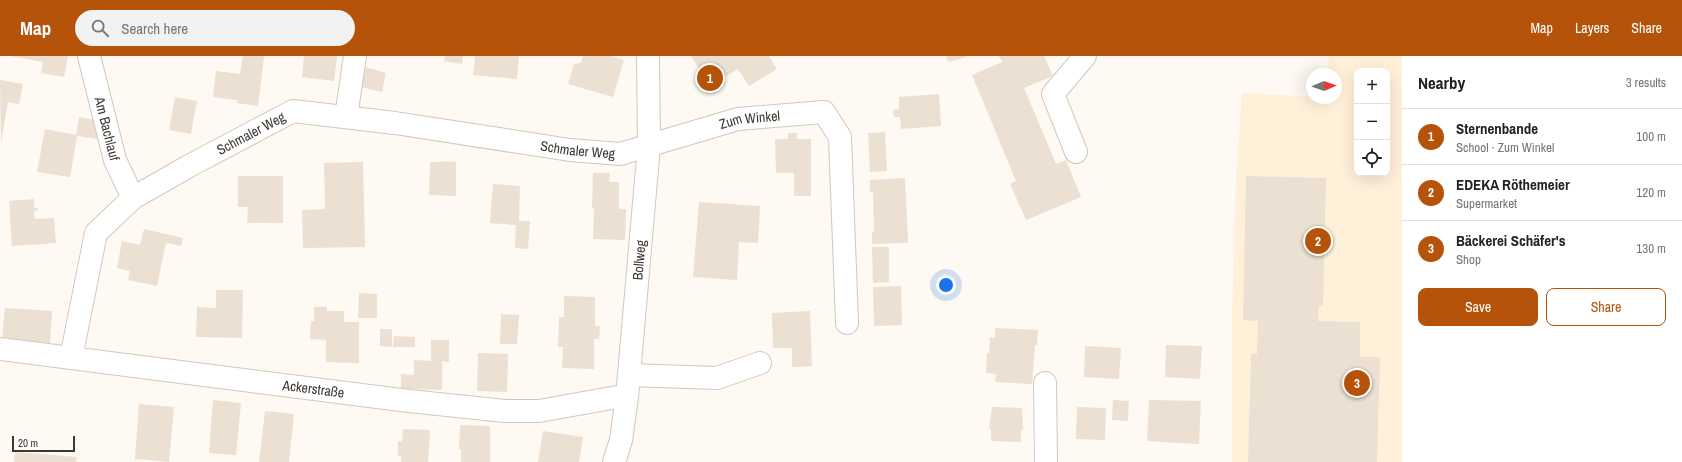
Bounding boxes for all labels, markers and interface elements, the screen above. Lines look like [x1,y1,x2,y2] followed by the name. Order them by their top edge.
[75,10,355,46] search box
[20,15,51,41] text: Map
[89,17,111,39] icon: search
[121,18,188,39] text: Search here
[1531,19,1553,37] text: Map
[1575,19,1609,37] text: Layers
[1631,19,1662,37] text: Share
[697,63,723,93] pin: 1
[1306,68,1342,104] north arrow
[1354,68,1390,176] map controls
[1354,68,1390,104] button: +
[1418,71,1465,94] text: Nearby
[1626,74,1666,91] text: 3 results
[90,94,124,163] street label: Am Bachlauf
[1354,104,1390,140] button: −
[214,107,289,159] street label: Schmaler Weg
[717,107,781,133] street label: Zum Winkel
[1456,118,1538,139] text: Sternenbande
[1428,128,1434,145] text: 1
[1636,128,1666,145] text: 100 m
[539,137,616,163] street label: Schmaler Weg
[1456,139,1554,156] text: School · Zum Winkel
[1354,140,1390,176] button: locate
[1456,174,1570,195] text: EDEKA Röthemeier
[1428,184,1434,201] text: 2
[1636,184,1666,201] text: 120 m
[1456,195,1517,212] text: Supermarket
[1305,226,1331,256] pin: 2
[1456,230,1566,251] text: Bäckerei Schäfer's
[628,239,650,281] street label: Bollweg
[1428,240,1434,257] text: 3
[1636,240,1666,257] text: 130 m
[1456,251,1481,268] text: Shop
[936,275,956,295] your location
[1418,288,1538,326] button: Save
[1546,288,1666,326] button: Share
[1344,368,1370,398] pin: 3
[281,376,345,402] street label: Ackerstraße
[12,434,75,453] scale bar
[18,436,38,450] text: 20 m

